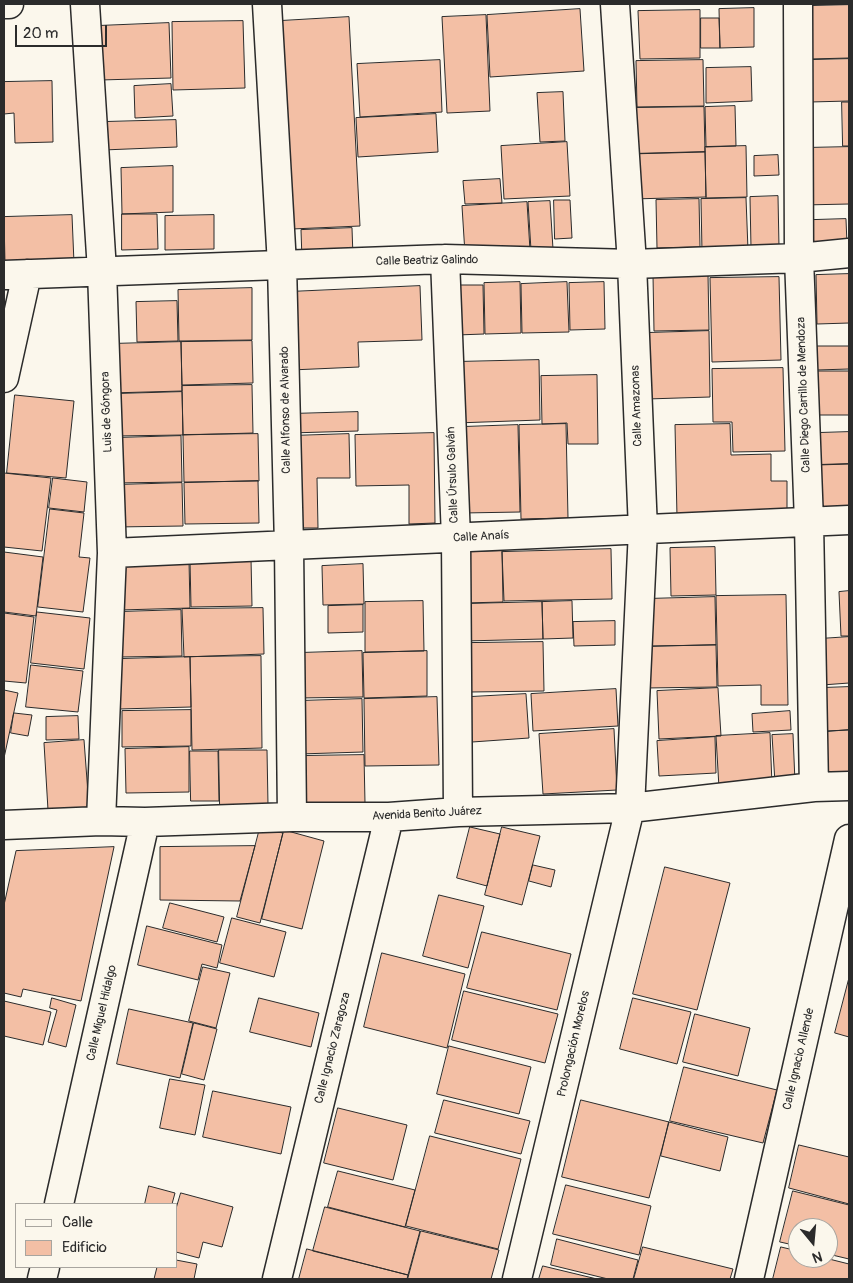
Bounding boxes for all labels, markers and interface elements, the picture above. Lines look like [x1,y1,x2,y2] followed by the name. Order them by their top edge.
[18,15,110,47] scale bar
[23,24,58,43] text: 20 m
[376,253,478,269] street label: Calle Beatriz Galindo
[794,317,814,473] street label: Calle Diego Carrillo de Mendoza
[278,346,294,474] street label: Calle Alfonso de Alvarado
[628,365,646,447] street label: Calle Amazonas
[98,371,116,453] street label: Luis de Góngora
[444,426,462,524] street label: Calle Úrsulo Galván
[453,528,509,546] street label: Calle Anaís
[372,804,482,824] street label: Avenida Benito Juárez
[84,964,120,1062] street label: Calle Miguel Hidalgo
[555,990,593,1098] street label: Prolongación Morelos
[312,991,354,1105] street label: Calle Ignacio Zaragoza
[780,1007,818,1111] street label: Calle Ignacio Allende
[15,1203,178,1268] legend
[62,1213,93,1232] text: Calle
[788,1218,838,1268] north arrow
[62,1238,107,1257] text: Edificio
[810,1247,824,1266] text: N

